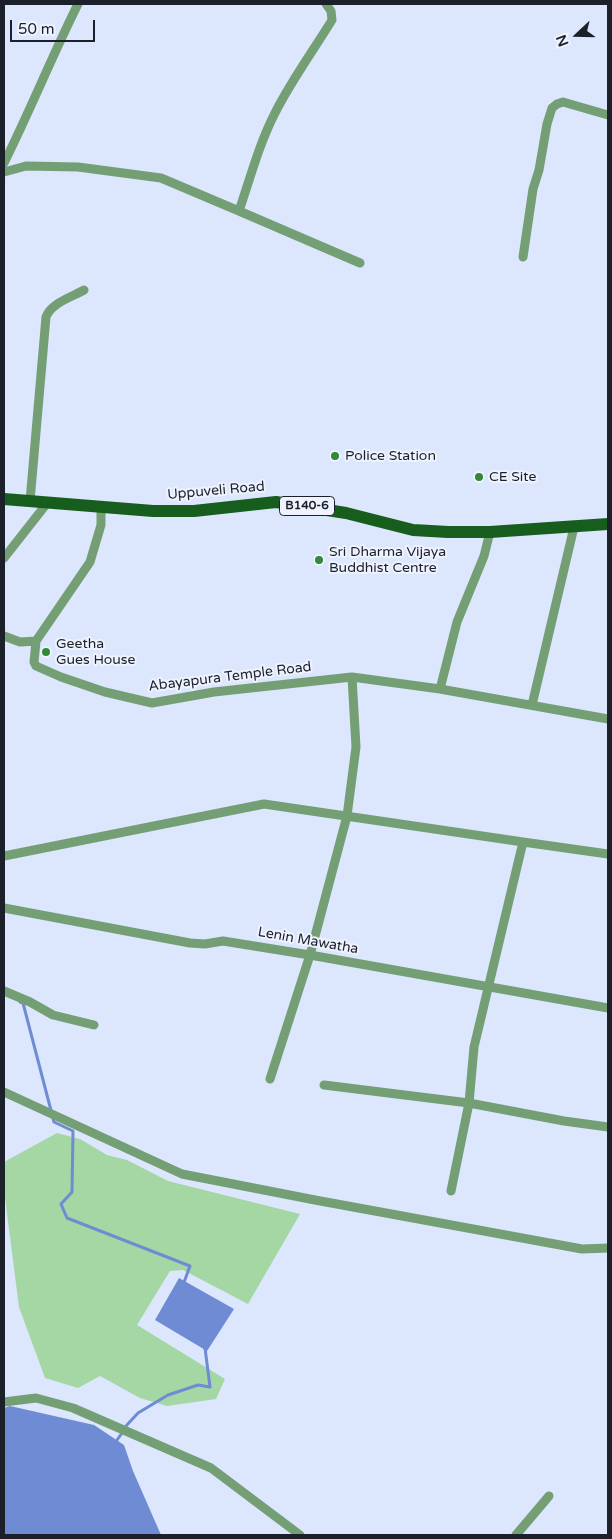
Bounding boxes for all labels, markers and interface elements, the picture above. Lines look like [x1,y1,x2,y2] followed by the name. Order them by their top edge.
[12,10,98,42] scale bar
[552,10,602,60] north arrow
[18,20,55,38] text: 50 m
[553,32,572,49] text: N
[345,448,436,464] place label: Police Station
[329,450,341,462] marker: Police Station
[489,469,536,485] place label: CE Site
[473,471,485,483] marker: CE Site
[167,478,265,504] street label: Uppuveli Road
[280,496,334,516] road number: B140-6
[329,544,446,576] place label: Sri Dharma Vijaya Buddhist Centre
[313,554,325,566] marker: Sri Dharma Vijaya Buddhist Centre
[56,636,135,669] place label: Geetha Gues House
[40,646,52,658] marker: Geetha Gues House
[148,659,312,695] street label: Abayapura Temple Road
[256,924,360,958] street label: Lenin Mawatha

